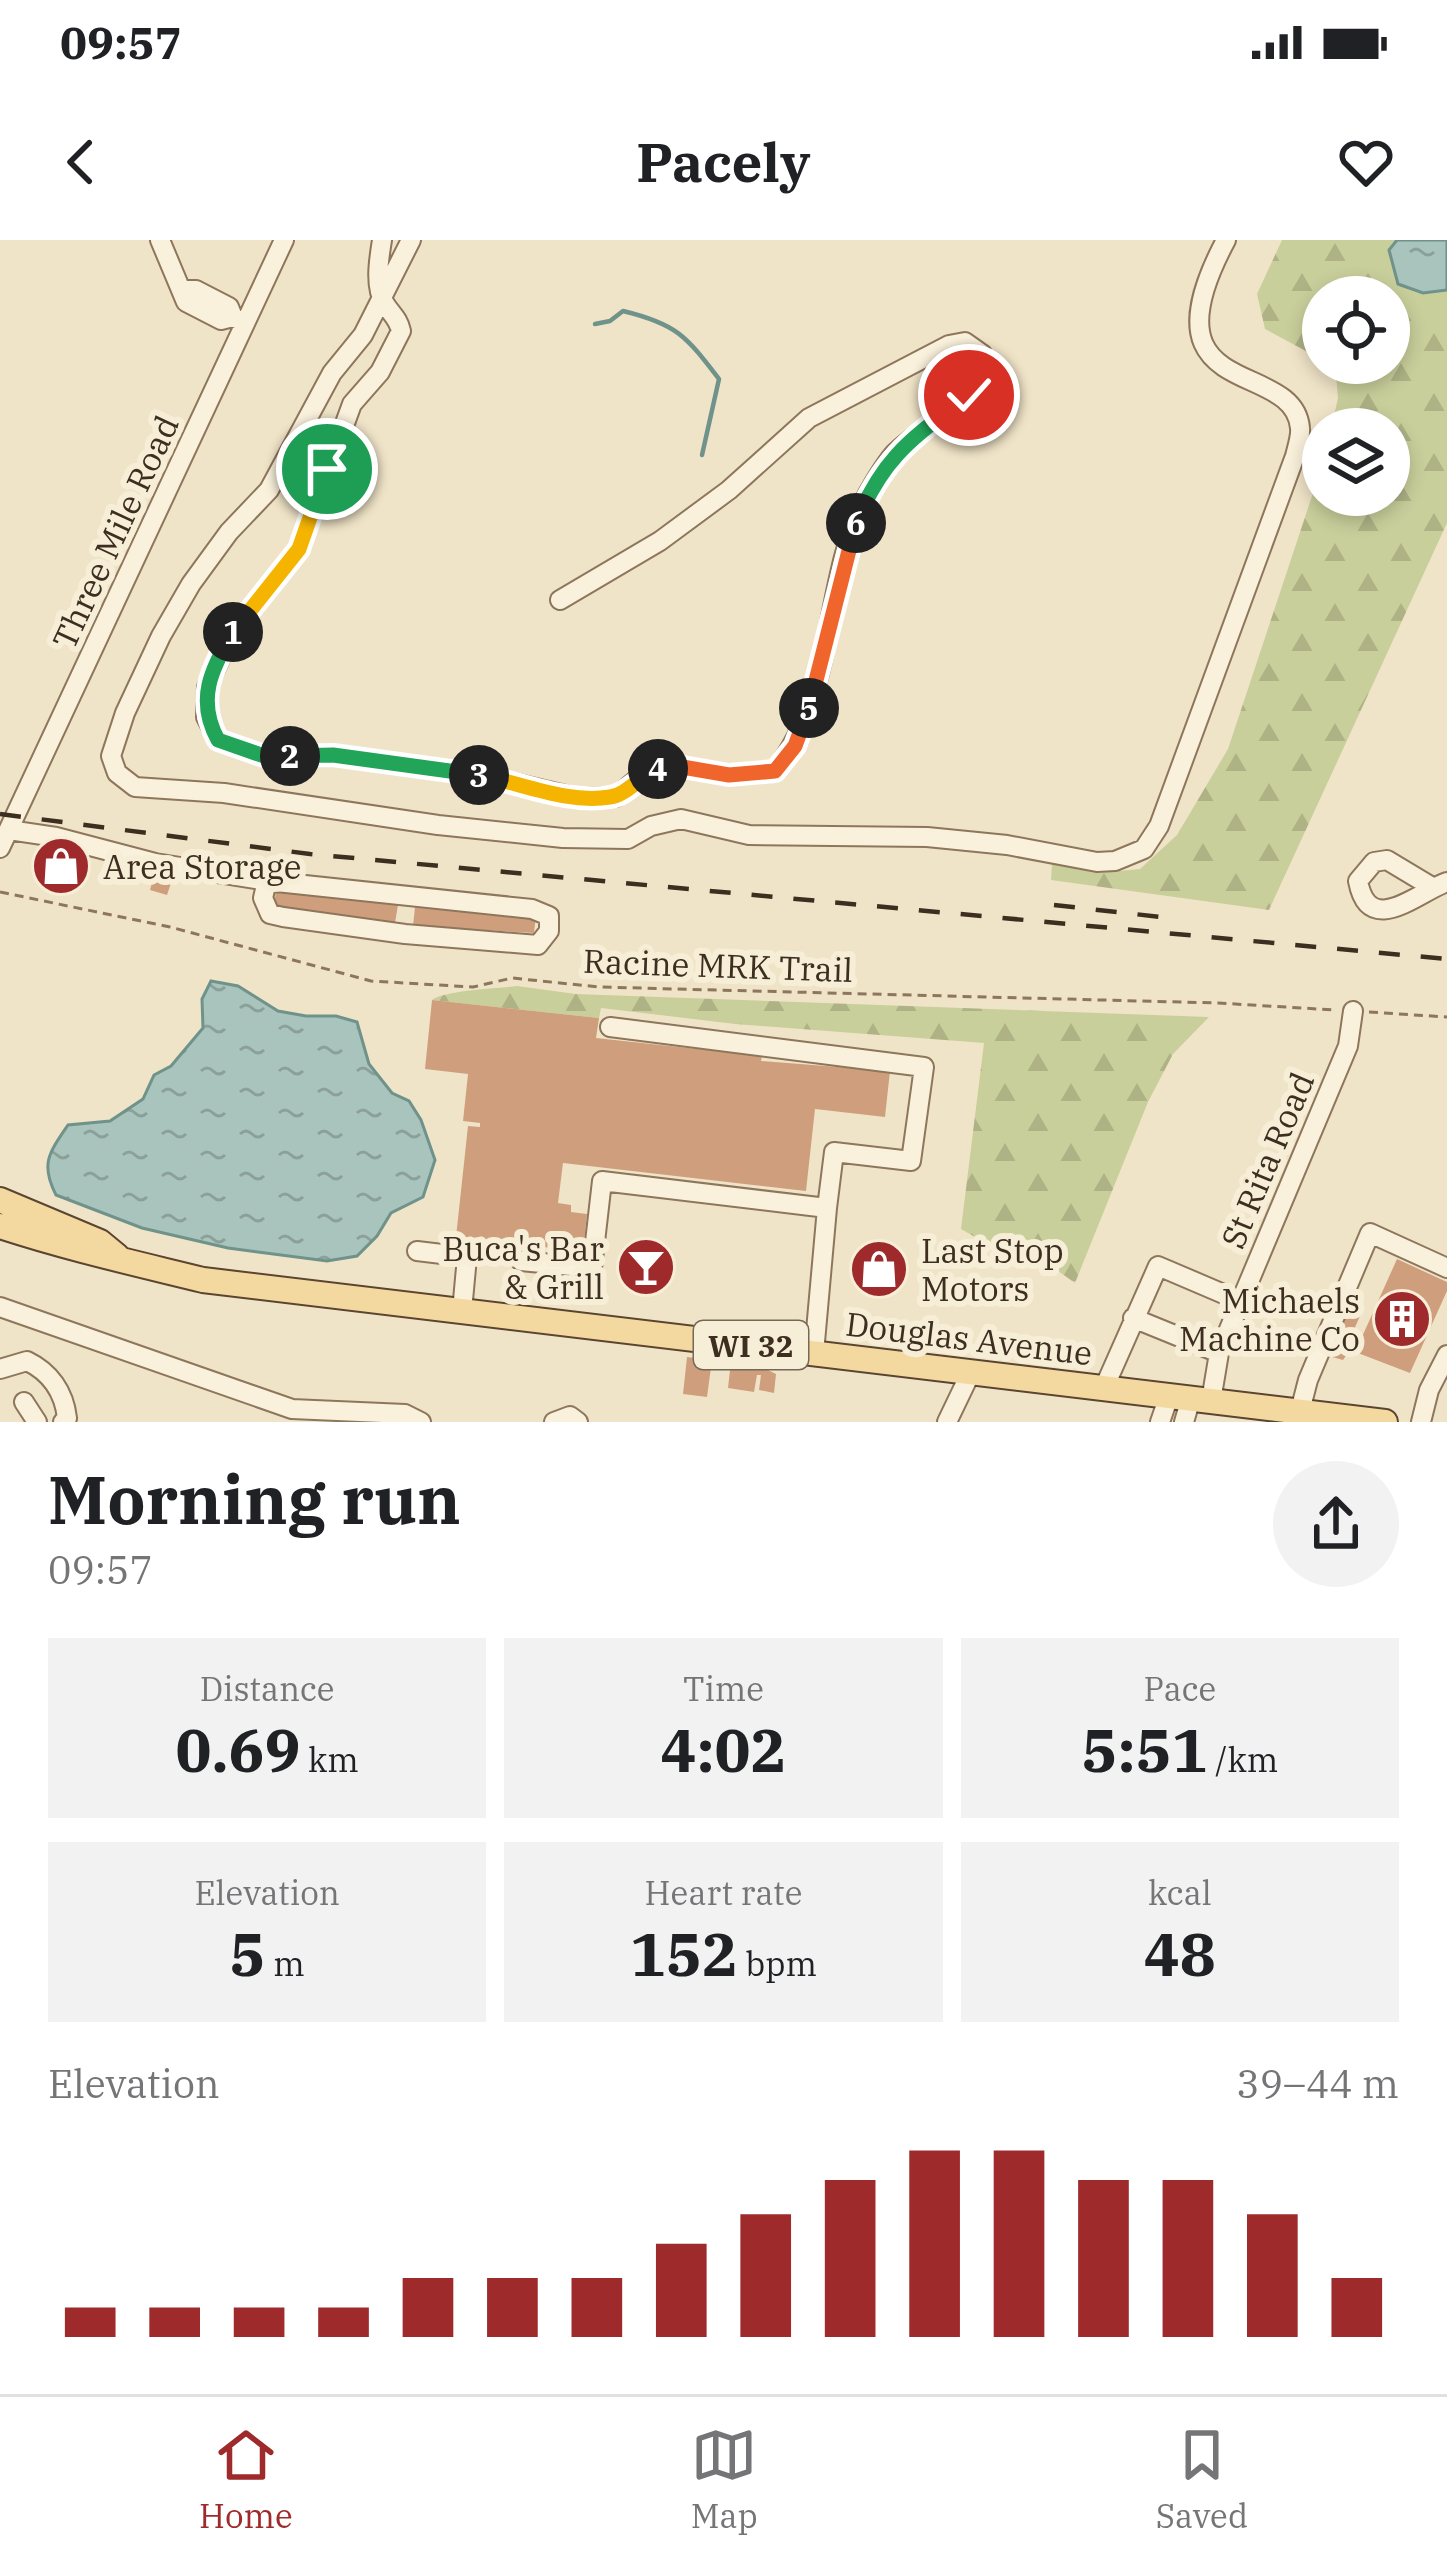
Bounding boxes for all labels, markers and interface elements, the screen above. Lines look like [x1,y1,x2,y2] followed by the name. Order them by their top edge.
[60,13,182,71] text: 09:57
[636,127,811,197] text: Pacely
[48,129,114,195] icon: back
[1333,129,1399,195] icon: heart
[1302,276,1410,516] map controls
[1302,276,1410,384] button: locate
[918,344,1020,446] pin
[936,362,1002,428] icon: check
[42,408,188,656] street label: Three Mile Road
[1302,408,1410,516] button: layers
[276,418,378,520] pin
[294,436,360,502] icon: arrive
[826,493,886,553] pin: 6
[846,501,866,544] text: 6
[203,602,263,662] pin: 1
[223,610,243,653] text: 1
[779,678,839,738] pin: 5
[799,686,819,729] text: 5
[260,726,320,786] pin: 2
[280,734,300,777] text: 2
[628,739,688,799] pin: 4
[449,745,509,805] pin: 3
[648,747,668,790] text: 4
[469,753,489,796] text: 3
[30,835,92,897] shop icon: Area Storage
[103,845,302,888] place label: Area Storage
[582,939,854,991] street label: Racine MRK Trail
[1211,1065,1323,1255] street label: St Rita Road
[442,1227,604,1308] place label: Buca's Bar & Grill
[921,1229,1064,1310] place label: Last Stop Motors
[615,1236,677,1298] bar icon: Buca's Bar & Grill
[848,1238,910,1300] shop icon: Last Stop Motors
[1179,1279,1360,1360] place label: Michaels Machine Co
[1371,1288,1433,1350] building icon: Michaels Machine Co
[843,1302,1095,1374] street label: Douglas Avenue
[694,1321,808,1369] road number: WI 32
[48,1456,461,1542] text: Morning run
[1273,1461,1399,1587] button: share
[48,1544,153,1595] text: 09:57
[200,1667,335,1710] text: Distance
[683,1667,764,1710] text: Time
[1144,1667,1216,1710] text: Pace
[176,1710,300,1789] text: 0.69
[660,1710,787,1789] text: 4:02
[1082,1710,1208,1789] text: 5:51
[300,1738,359,1781] text: km
[1208,1738,1278,1781] text: /km
[194,1871,340,1914] text: Elevation
[645,1871,802,1914] text: Heart rate
[1148,1871,1212,1914] text: kcal
[230,1914,266,1993] text: 5
[630,1914,738,1993] text: 152
[1144,1914,1216,1993] text: 48
[266,1942,305,1985] text: m
[738,1942,817,1985] text: bpm
[48,2058,220,2109] text: Elevation
[1236,2058,1399,2109] text: 39–44 m
[199,2422,293,2537] tab: Home
[691,2422,758,2537] tab: Map
[1156,2422,1248,2537] tab: Saved

